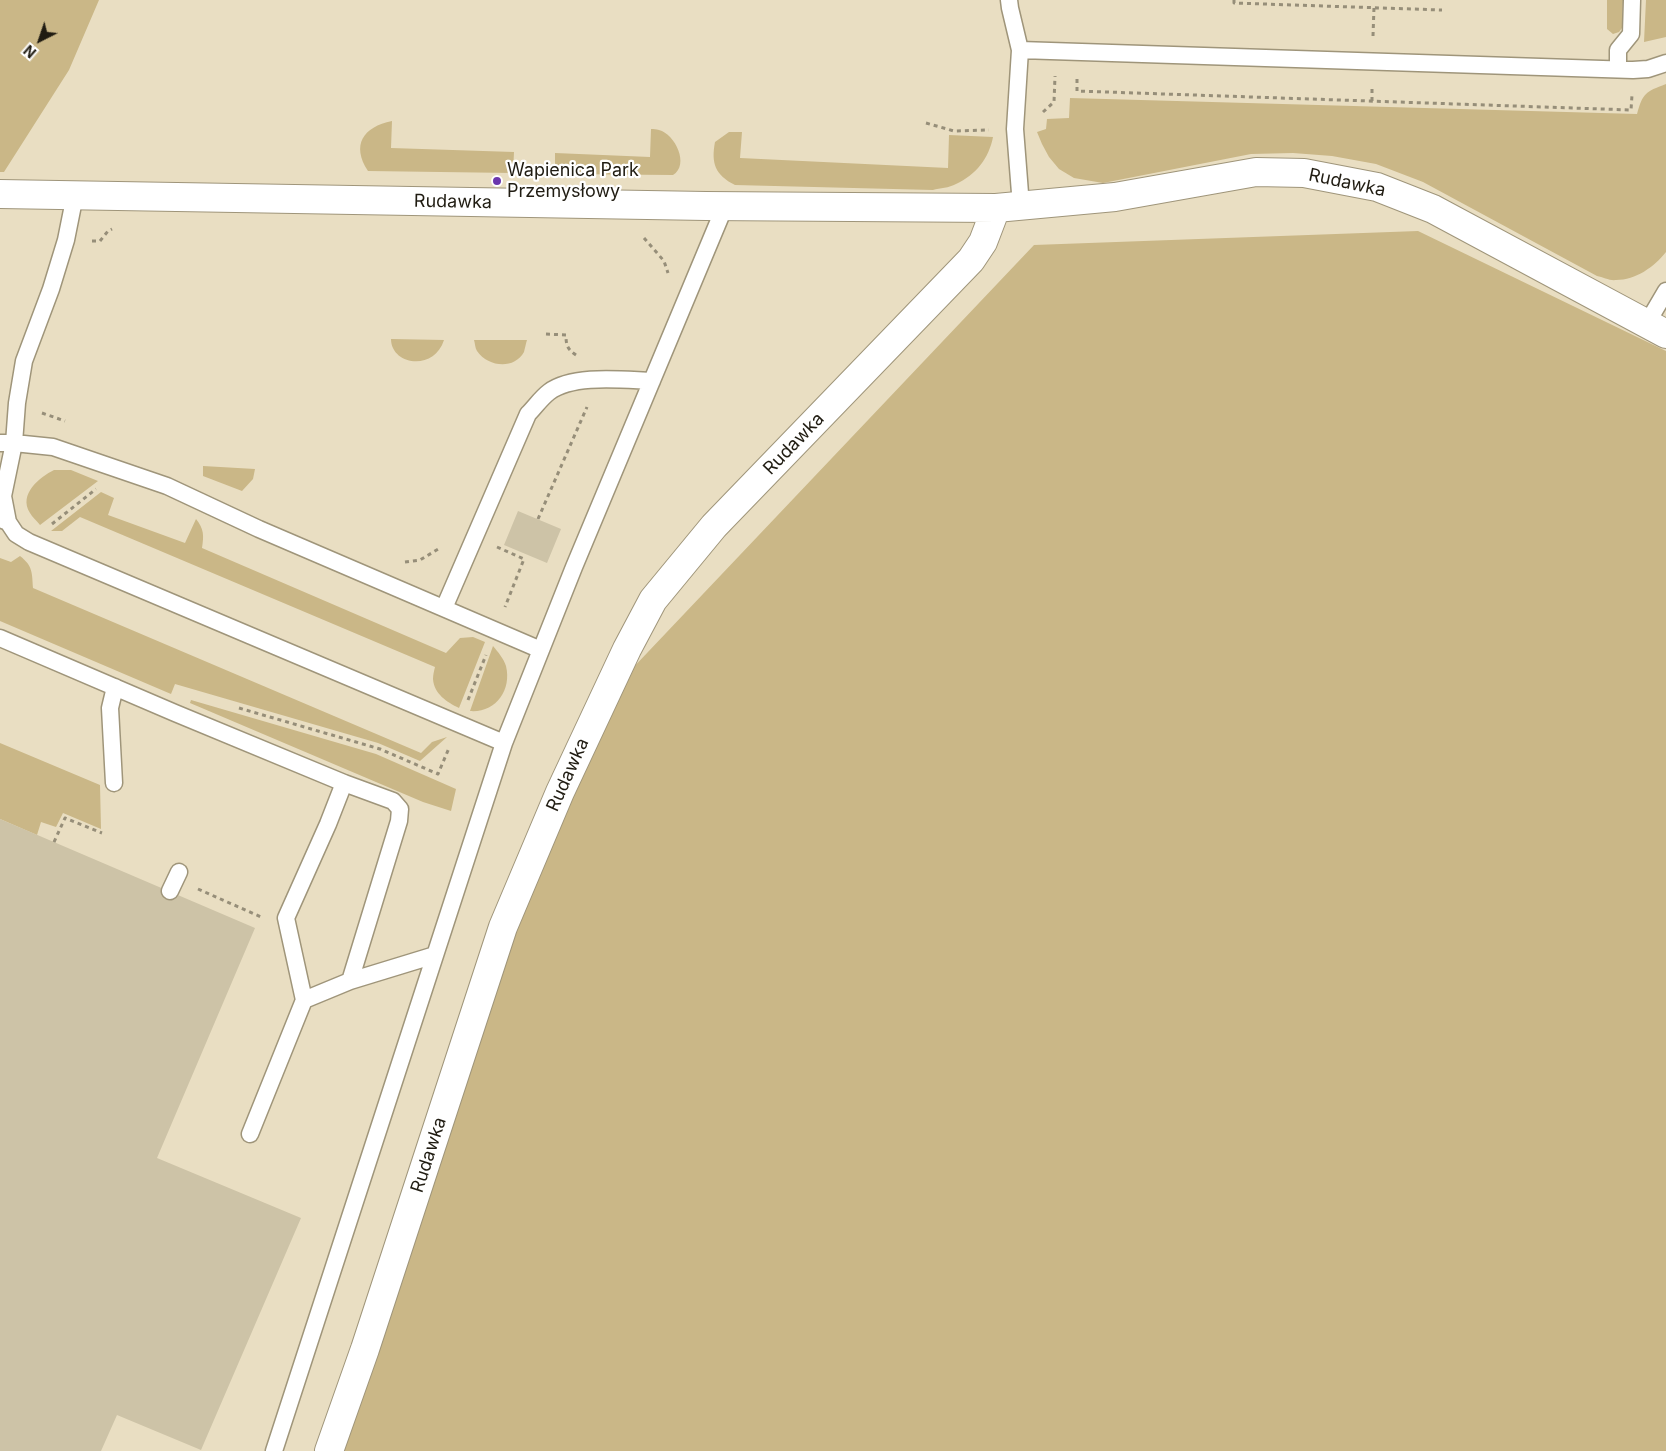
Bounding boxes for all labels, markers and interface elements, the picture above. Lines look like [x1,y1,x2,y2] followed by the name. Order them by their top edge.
[15,15,65,65] north arrow
[20,42,39,62] text: N
[507,160,639,202] place label: Wapienica Park Przemysłowy
[1307,164,1387,202] street label: Rudawka
[491,175,503,187] marker: Wapienica Park Przemysłowy
[414,191,492,213] street label: Rudawka
[759,408,829,480] street label: Rudawka
[542,735,594,815] street label: Rudawka
[407,1115,451,1195] street label: Rudawka

